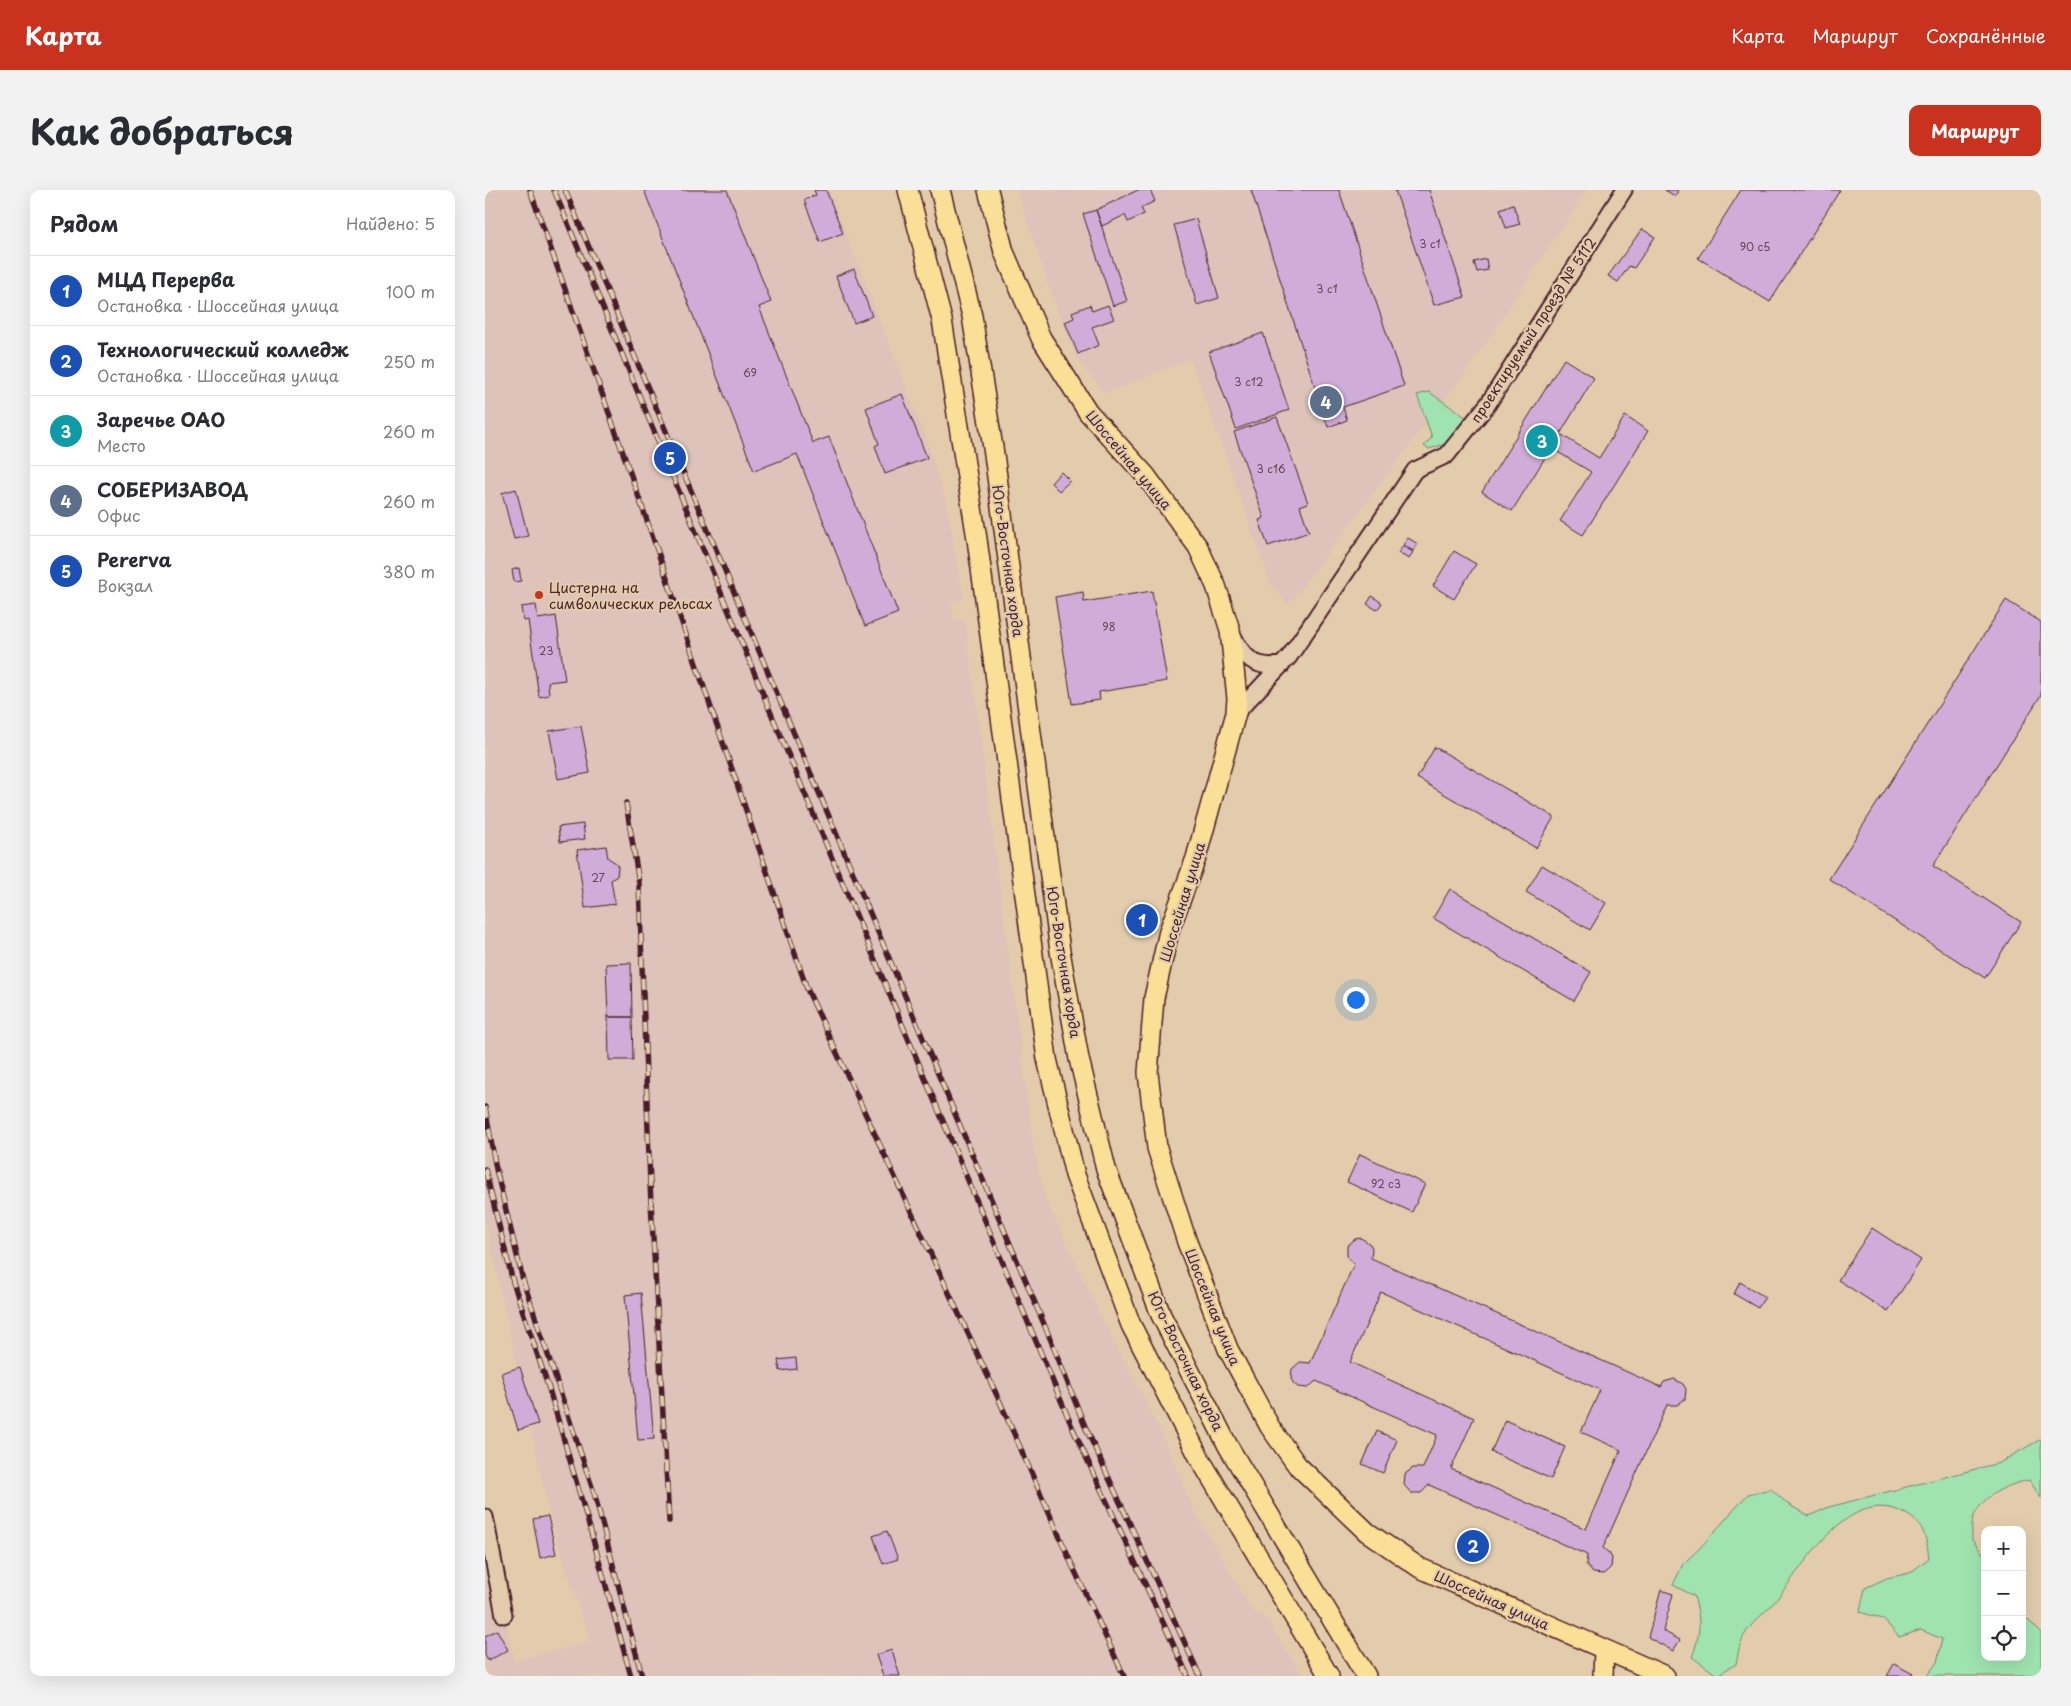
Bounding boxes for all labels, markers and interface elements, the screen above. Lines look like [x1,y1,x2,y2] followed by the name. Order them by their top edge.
[25,17,102,53] text: Карта
[1732,22,1784,49] text: Карта
[1812,22,1898,49] text: Маршрут
[1926,22,2046,49] text: Сохранённые
[30,104,294,157] text: Как добраться
[1909,105,2041,156] button: Маршрут
[50,207,118,239] text: Рядом
[346,211,435,235] text: Найдено: 5
[1465,233,1601,427] street label: проектируемый проезд № 5112
[1419,235,1441,252] house number: 3 с1
[1740,238,1770,255] house number: 90 с5
[97,265,235,293] text: МЦД Перерва
[62,279,70,303] text: 1
[386,279,435,303] text: 100 m
[1316,280,1338,297] house number: 3 с1
[97,293,339,317] text: Остановка · Шоссейная улица
[97,335,349,363] text: Технологический колледж
[60,349,72,373] text: 2
[384,349,435,373] text: 250 m
[97,363,339,387] text: Остановка · Шоссейная улица
[743,364,757,381] house number: 69
[1234,373,1264,390] house number: 3 с12
[1310,383,1342,421] pin: 4
[97,405,225,433] text: Заречье ОАО
[1081,406,1177,514] street label: Шоссейная улица
[61,419,71,443] text: 3
[383,419,435,443] text: 260 m
[1526,422,1558,460] pin: 3
[97,433,146,457] text: Место
[654,439,686,477] pin: 5
[1256,460,1286,477] house number: 3 с16
[97,475,248,503] text: СОБЕРИЗАВОД
[987,484,1029,639] street label: Юго-Восточная хорда
[61,489,71,513] text: 4
[383,489,435,513] text: 260 m
[97,503,140,527] text: Офис
[97,545,172,573] text: Pererva
[61,559,71,583] text: 5
[383,559,435,583] text: 380 m
[97,573,153,597] text: Вокзал
[549,577,713,614] place label: Цистерна на символических рельсах
[533,589,545,601] marker: Цистерна на символических рельсах
[1102,618,1116,635] house number: 98
[539,642,553,659] house number: 23
[1154,839,1210,964] street label: Шоссейная улица
[591,869,605,886] house number: 27
[1042,885,1086,1040] street label: Юго-Восточная хорда
[1126,901,1158,939] pin: 1
[1343,987,1369,1013] your location
[1371,1175,1401,1192] house number: 92 с3
[1180,1246,1246,1369] street label: Шоссейная улица
[1143,1288,1229,1435] street label: Юго-Восточная хорда
[1981,1526,2026,1661] map controls
[1981,1526,2026,1571] button: +
[1457,1527,1489,1565] pin: 2
[1431,1565,1553,1635] street label: Шоссейная улица
[1981,1571,2026,1616] button: −
[1981,1616,2026,1661] button: locate

